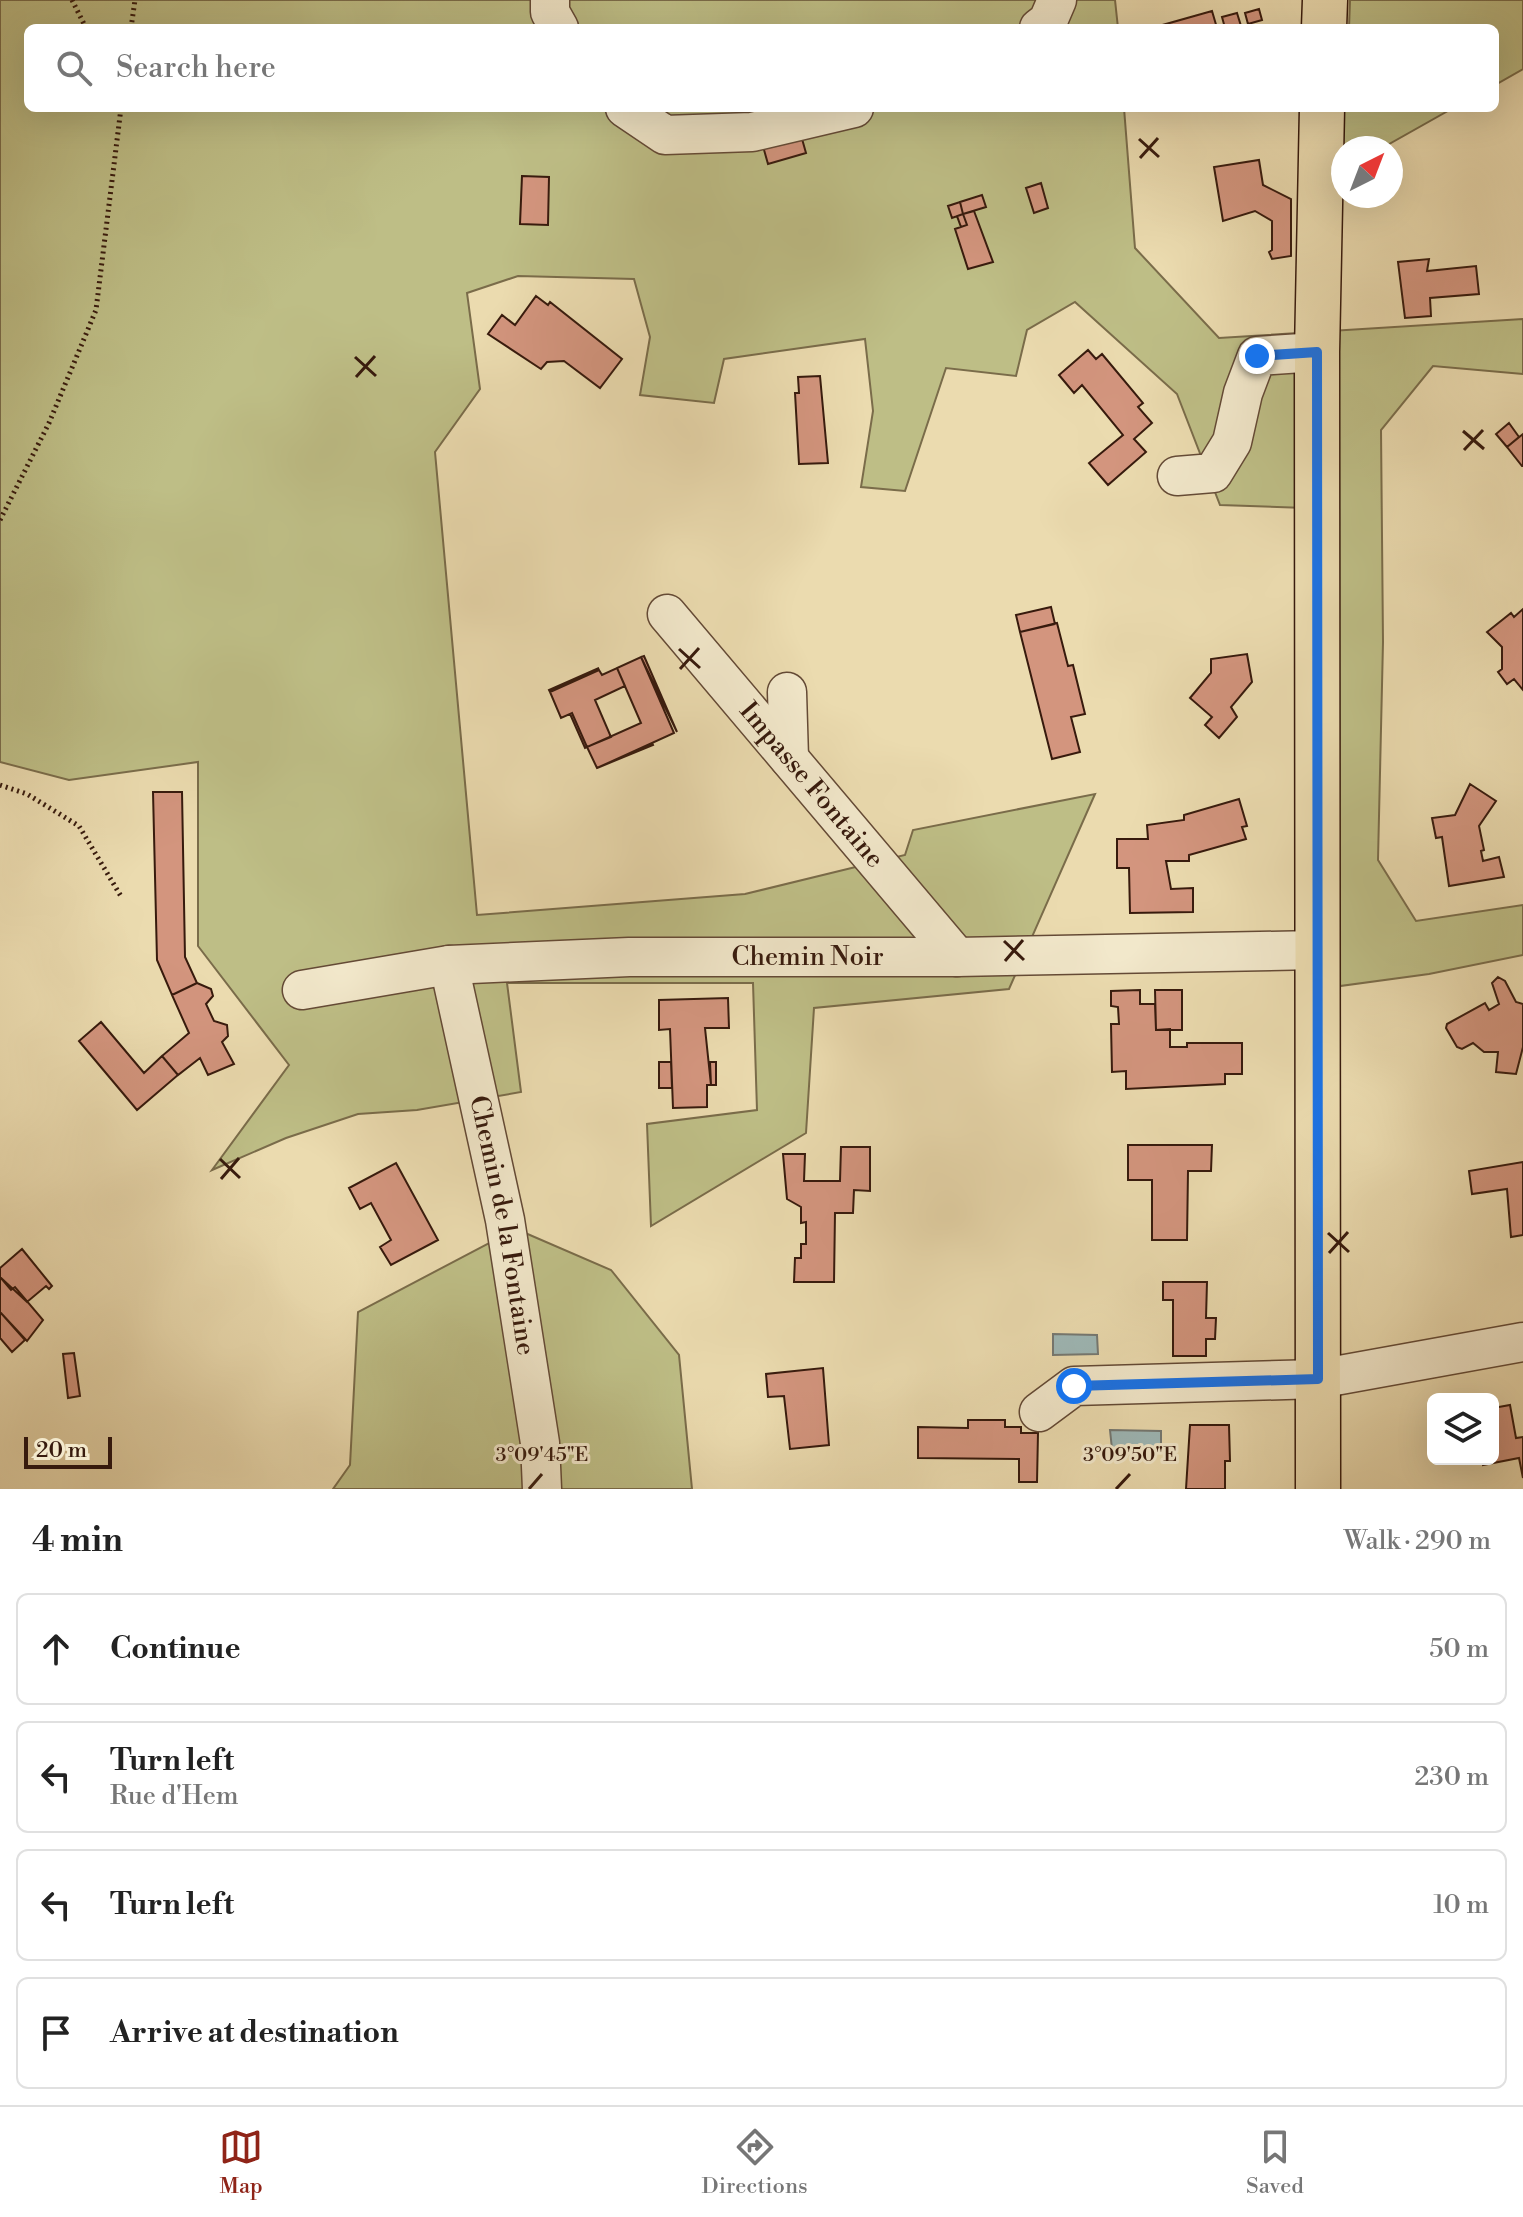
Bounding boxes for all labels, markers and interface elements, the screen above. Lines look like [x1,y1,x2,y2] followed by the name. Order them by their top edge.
[24,24,1499,112] search box
[52,46,96,90] icon: search
[116,49,276,87] text: Search here
[1331,136,1403,208] north arrow
[1239,338,1275,374] route end
[732,696,891,875] street label: Impasse Fontaine
[732,941,884,973] street label: Chemin Noir
[462,1093,542,1358] street label: Chemin de la Fontaine
[1056,1368,1092,1404] route start
[1427,1393,1499,1465] map controls
[1427,1393,1499,1465] button: layers
[24,1433,112,1469] scale bar
[36,1437,87,1464] text: 20 m
[496,1443,588,1468] text: 3°09'45"E
[1083,1443,1177,1468] text: 3°09'50"E
[32,1520,123,1562] text: 4 min
[1344,1525,1491,1557] text: Walk · 290 m
[34,1627,78,1671] icon: ahead
[110,1630,241,1668] text: Continue
[1429,1633,1489,1665] text: 50 m
[110,1742,234,1780] text: Turn left
[34,1755,78,1799] icon: left
[1414,1761,1489,1793] text: 230 m
[110,1780,239,1812] text: Rue d'Hem
[34,1883,78,1927] icon: left
[110,1886,234,1924] text: Turn left
[1433,1889,1489,1921] text: 10 m
[34,2011,78,2055] icon: arrive
[110,2014,399,2052] text: Arrive at destination
[219,2125,263,2200] tab: Map
[702,2125,808,2200] tab: Directions
[1246,2125,1304,2200] tab: Saved

